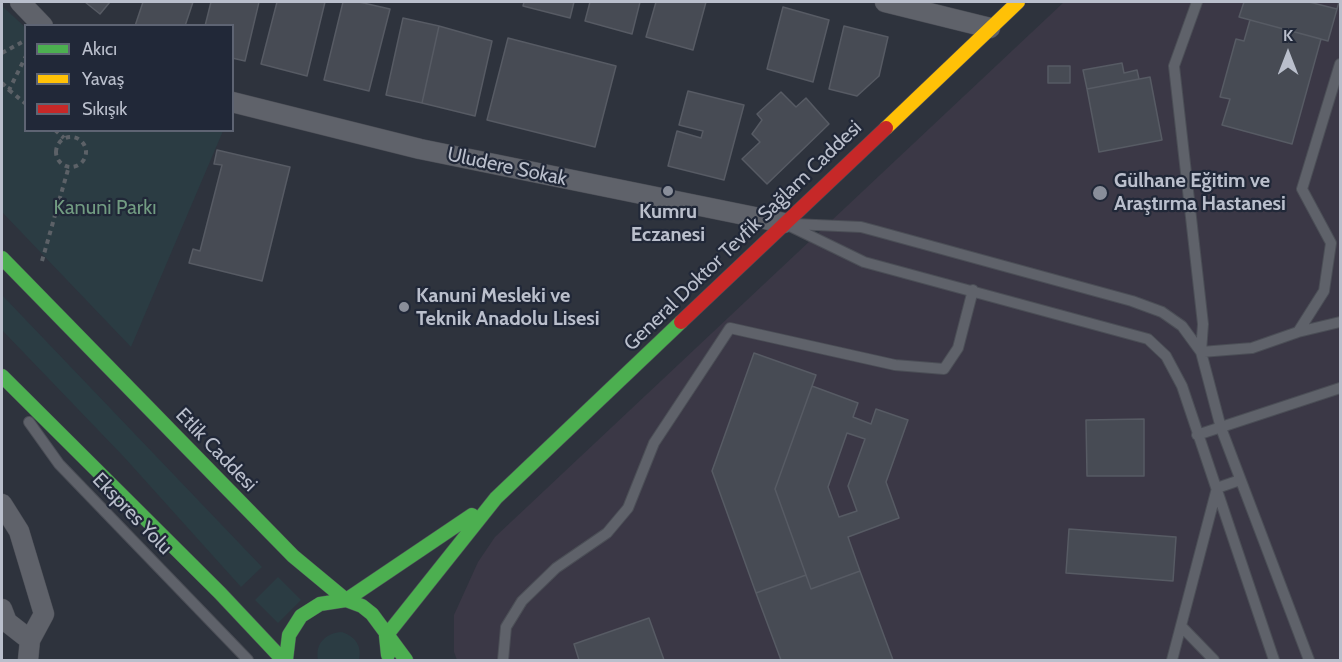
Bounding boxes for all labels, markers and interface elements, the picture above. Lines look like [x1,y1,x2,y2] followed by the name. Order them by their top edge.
[24,24,234,132] legend
[1258,24,1318,84] north arrow
[1283,26,1293,45] text: K
[82,38,117,60] text: Akıcı
[82,68,124,90] text: Yavaş
[82,98,127,120] text: Sıkışık
[619,116,867,356] street label: General Doktor Tevfik Sağlam Caddesi
[445,143,569,191] street label: Uludere Sokak
[1114,169,1286,216] place label: Gülhane Eğitim ve Araştırma Hastanesi
[661,184,675,198] marker: Kumru Eczanesi
[1091,184,1109,202] marker: Gülhane Eğitim ve Araştırma Hastanesi
[54,196,156,220] park label: Kanuni Parkı
[631,200,705,247] place label: Kumru Eczanesi
[416,284,599,331] place label: Kanuni Mesleki ve Teknik Anadolu Lisesi
[397,300,411,314] marker: Kanuni Mesleki ve Teknik Anadolu Lisesi
[170,403,262,497] street label: Etlik Caddesi
[87,468,177,560] street label: Ekspres Yolu

